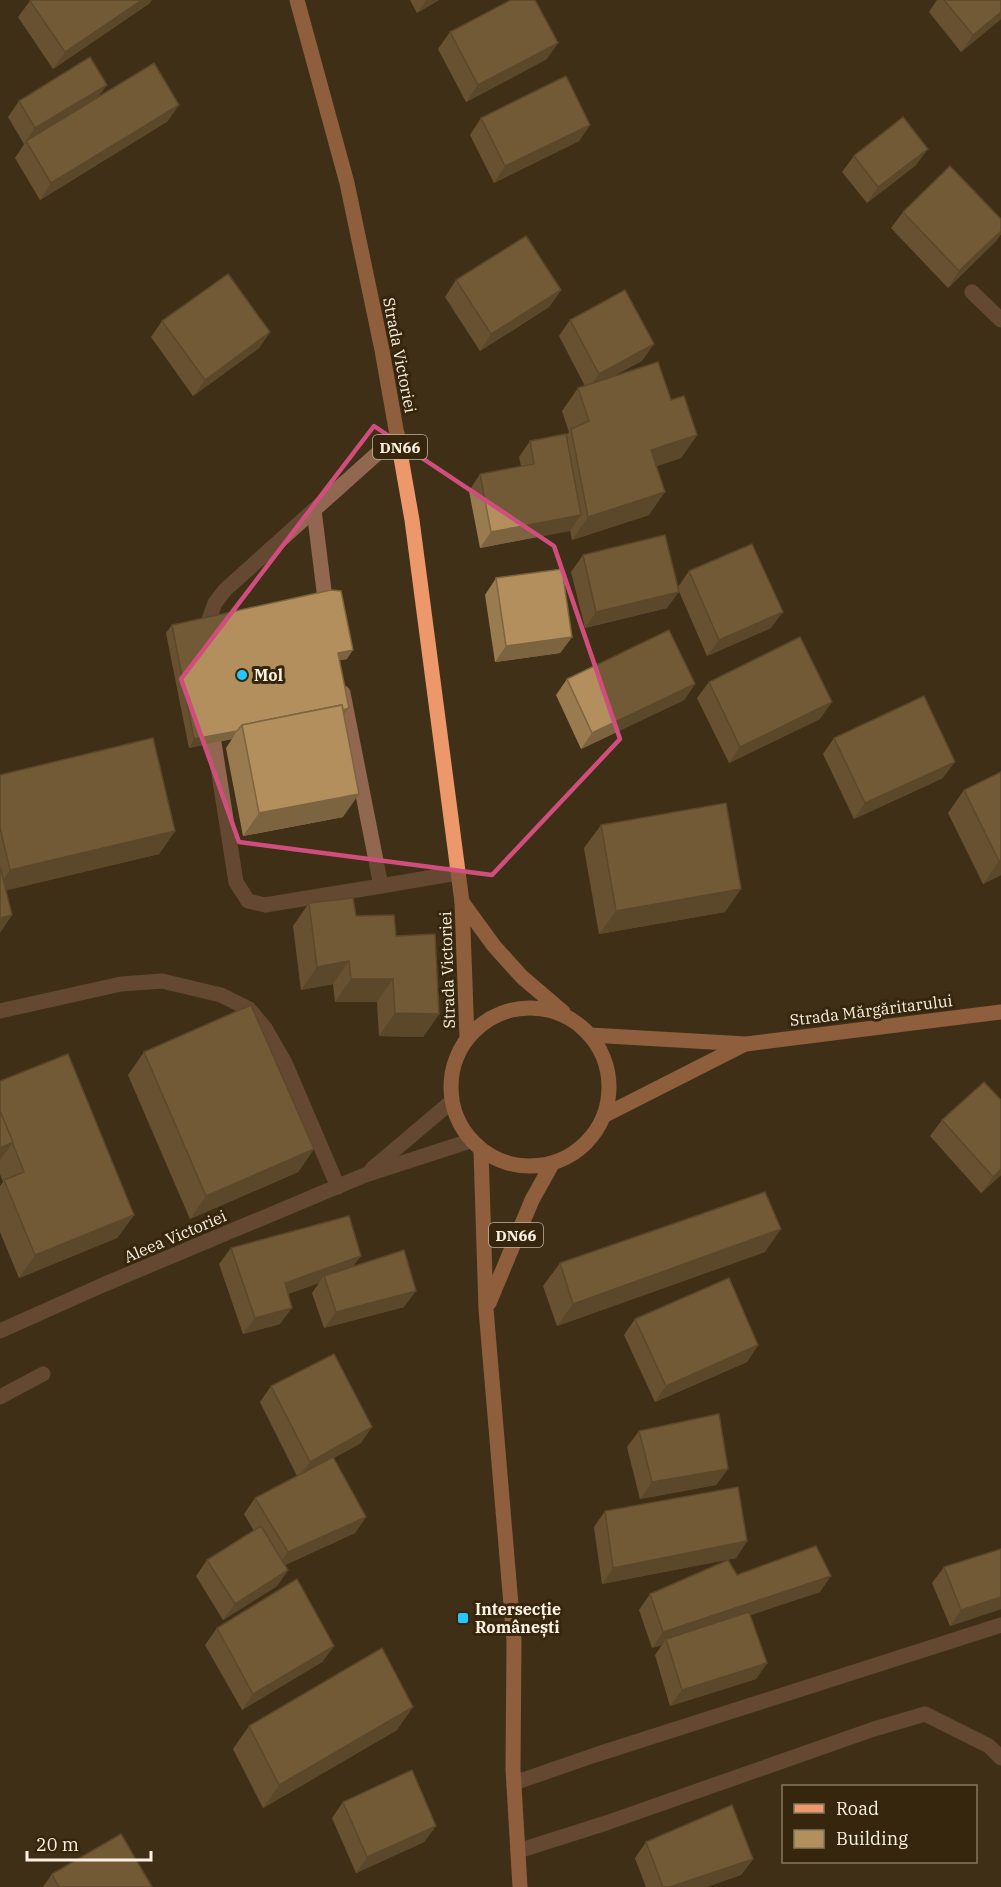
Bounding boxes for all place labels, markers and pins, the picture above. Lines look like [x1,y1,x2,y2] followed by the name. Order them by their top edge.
[254,665,283,685] place label: Mol
[235,668,249,682] marker: Mol
[475,1599,561,1638] place label: Intersecție Românești
[456,1611,470,1625] marker: Intersecție Românești

